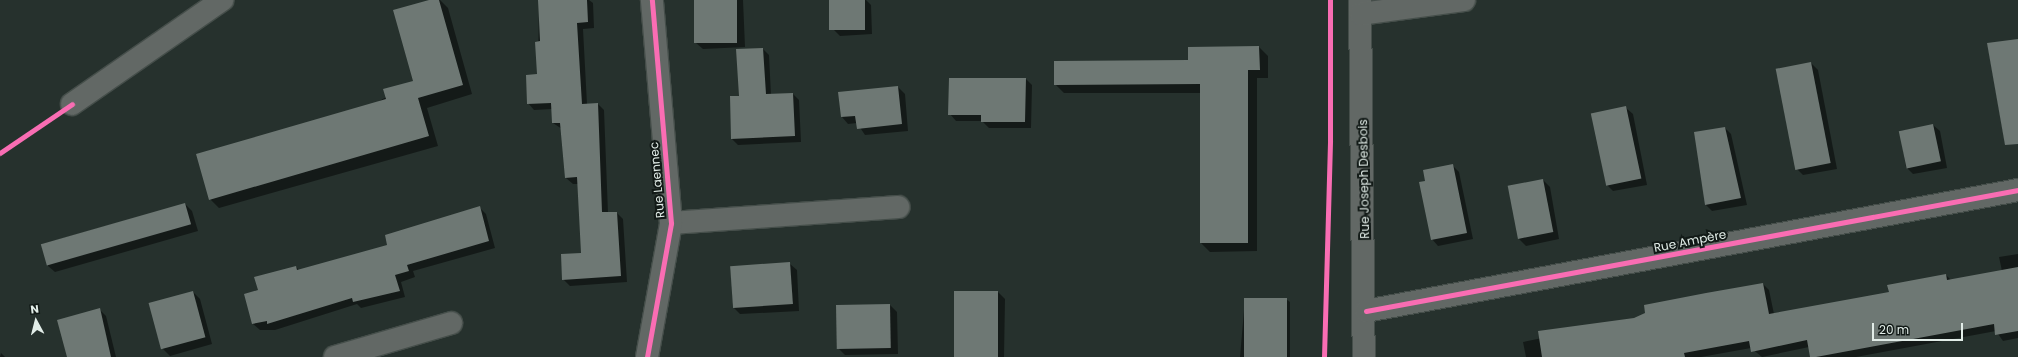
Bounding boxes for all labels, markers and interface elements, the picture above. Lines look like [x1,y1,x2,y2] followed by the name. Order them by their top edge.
[1356,119,1372,239] street label: Rue Joseph Desbois
[646,141,668,219] street label: Rue Laennec
[1653,227,1727,255] street label: Rue Ampère
[16,301,56,341] north arrow
[29,301,40,318] text: N
[1874,315,1965,341] scale bar
[1879,321,1909,338] text: 20 m

